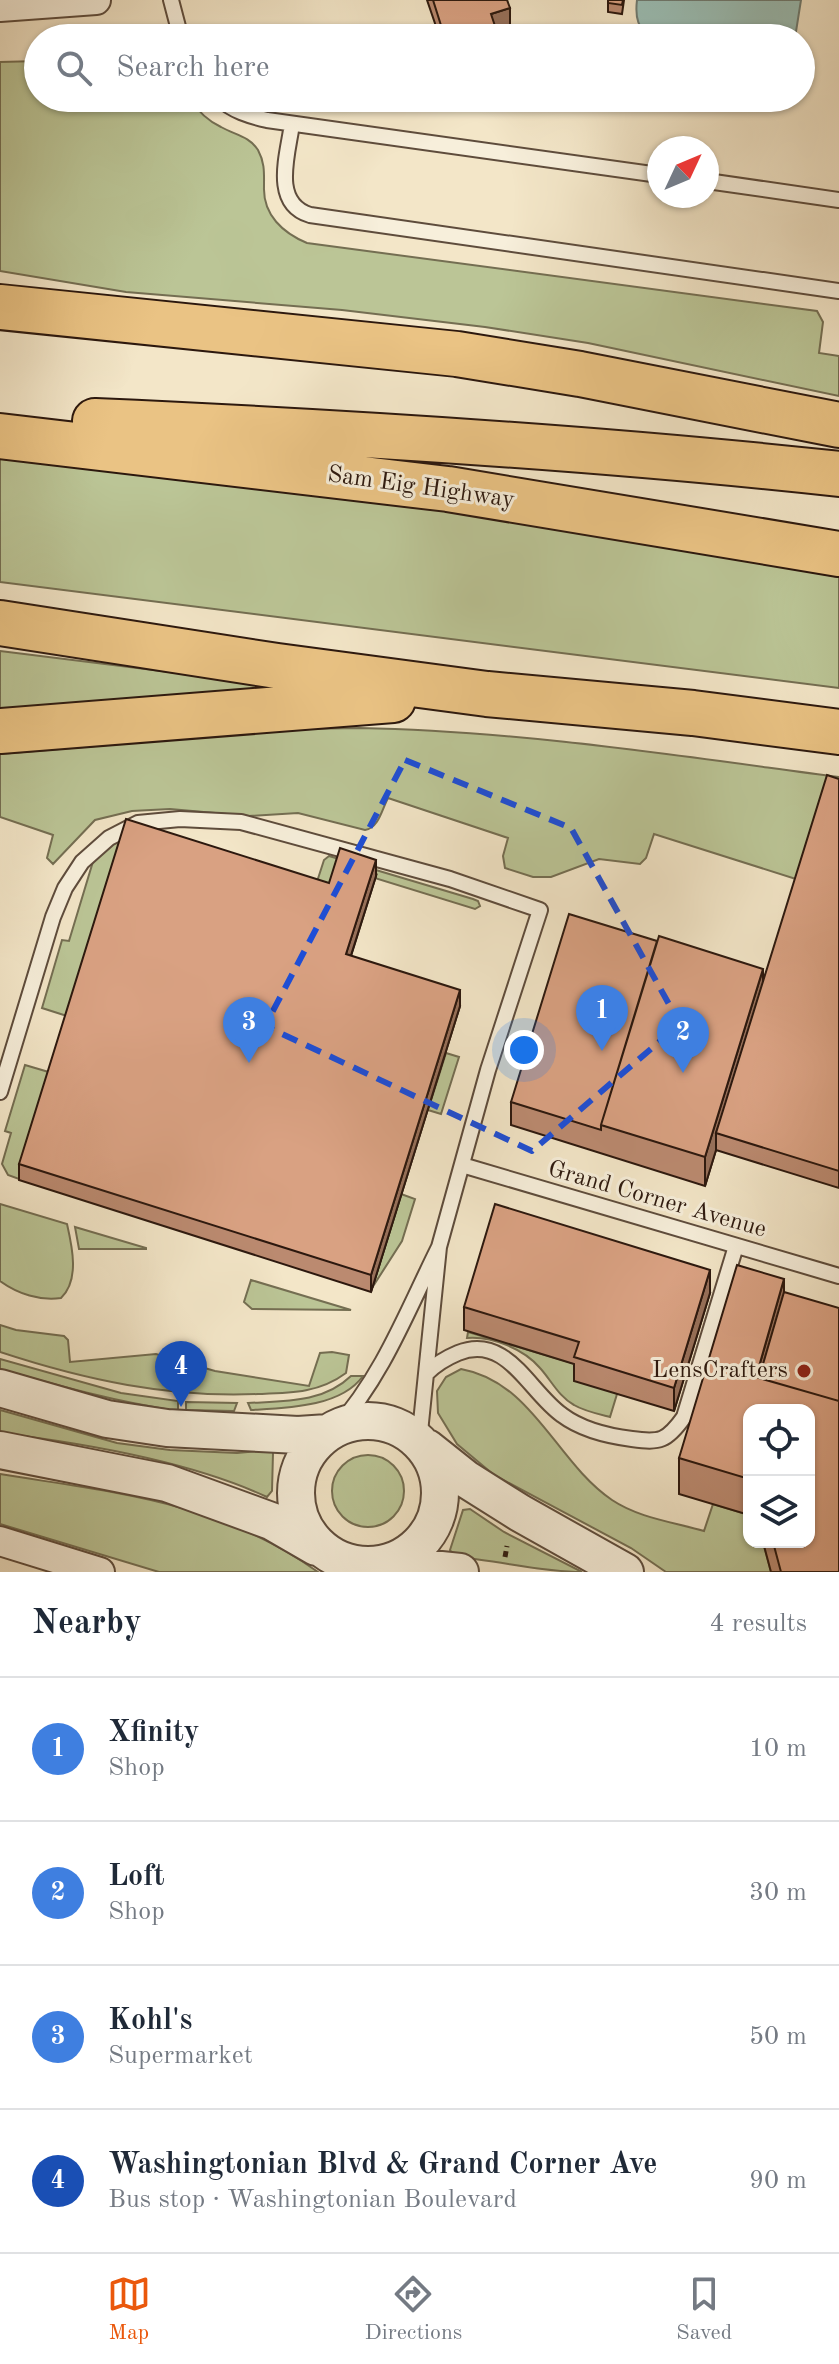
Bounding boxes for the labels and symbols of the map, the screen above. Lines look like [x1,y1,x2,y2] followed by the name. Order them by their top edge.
[647,136,719,208] north arrow
[326,463,516,513] street label: Sam Eig Highway
[576,985,628,1051] pin: 1
[223,997,275,1063] pin: 3
[657,1007,709,1073] pin: 2
[504,1030,544,1070] your location
[545,1157,769,1243] street label: Grand Corner Avenue
[155,1341,207,1407] pin: 4
[652,1359,788,1383] place label: LensCrafters
[795,1362,813,1380] marker: LensCrafters

